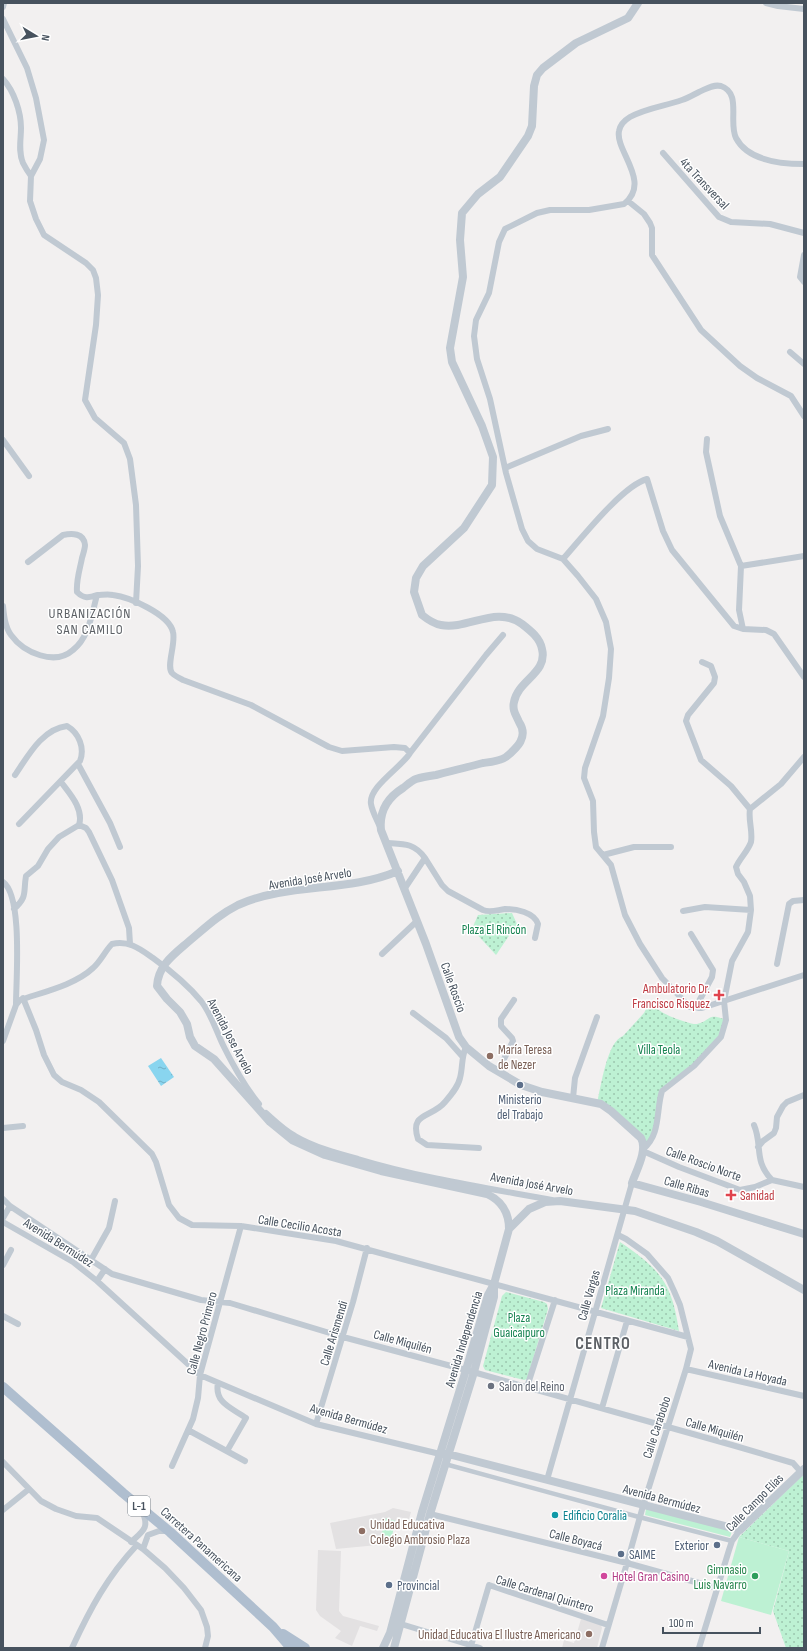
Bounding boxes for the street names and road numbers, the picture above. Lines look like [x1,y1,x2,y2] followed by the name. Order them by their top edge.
[676,154,732,213] street label: 4ta Transversal
[267,865,353,894] street label: Avenida José Arvelo
[437,960,469,1015] street label: Calle Roscio
[203,995,257,1077] street label: Avenida Jose Arvelo
[664,1143,744,1185] street label: Calle Roscio Norte
[488,1169,574,1199] street label: Avenida José Arvelo
[662,1173,712,1201] street label: Calle Ribas
[257,1211,343,1241] street label: Calle Cecilio Acosta
[20,1214,97,1271] street label: Avenida Bermúdez
[574,1268,604,1322] street label: Calle Vargas
[441,1289,486,1390] street label: Avenida Independencia
[183,1290,221,1377] street label: Calle Negro Primero
[317,1299,351,1368] street label: Calle Arismendi
[372,1326,434,1357] street label: Calle Miquilén
[706,1356,789,1390] street label: Avenida La Hoyada
[639,1394,675,1460] street label: Calle Carabobo
[307,1400,390,1438] street label: Avenida Bermúdez
[684,1414,746,1446] street label: Calle Miquilén
[722,1470,787,1535] street label: Calle Campo Elías
[620,1481,703,1517] street label: Avenida Bermúdez
[128,1496,150,1516] road number: L-1
[157,1504,245,1586] street label: Carretera Panamericana
[548,1526,604,1554] street label: Calle Boyacá
[494,1571,596,1616] street label: Calle Cardenal Quintero

